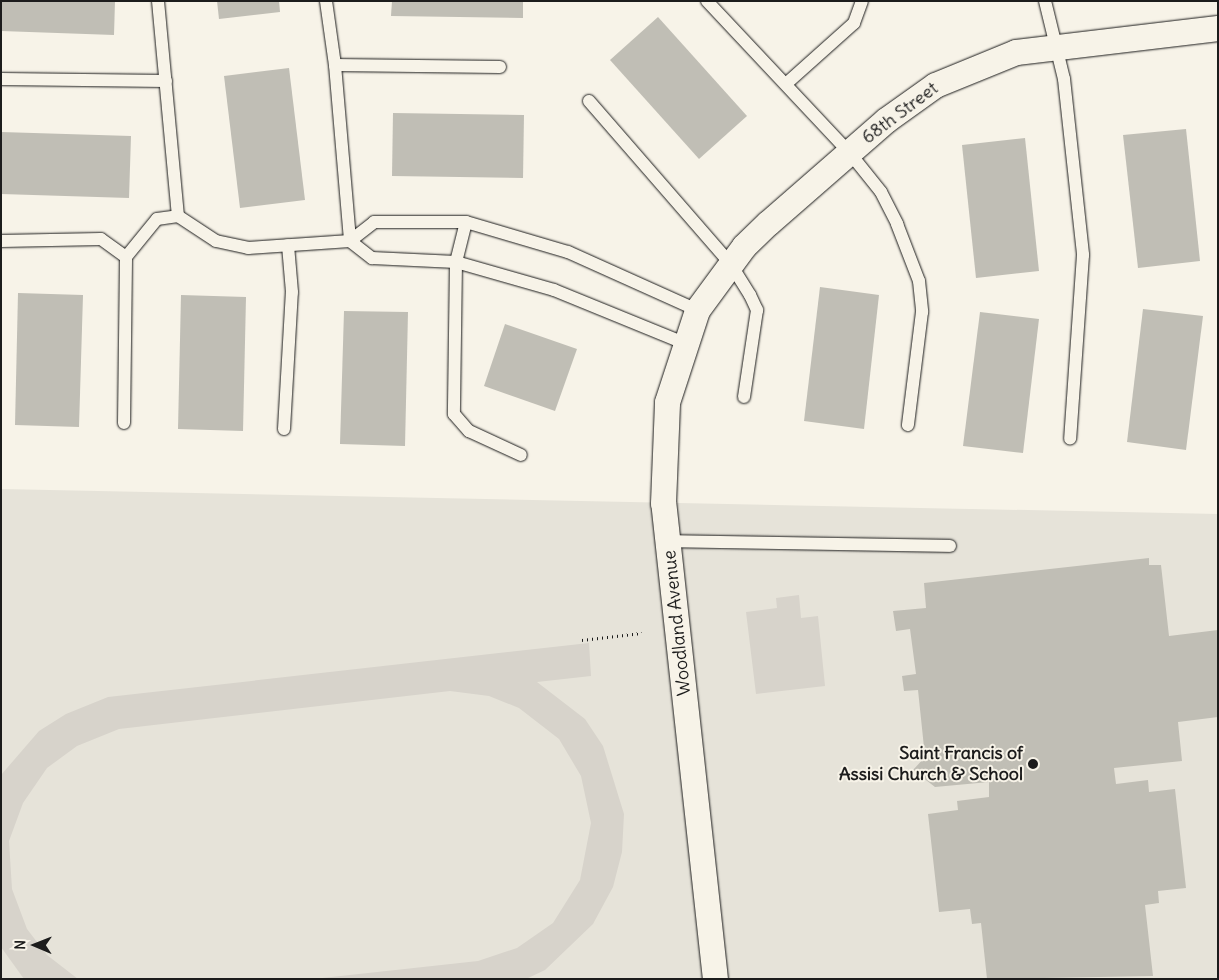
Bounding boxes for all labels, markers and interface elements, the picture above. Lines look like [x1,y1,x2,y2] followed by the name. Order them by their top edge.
[858,77,942,149] street label: 68th Street
[659,549,695,697] street label: Woodland Avenue
[839,743,1023,786] place label: Saint Francis of Assisi Church & School
[1027,758,1039,770] marker: Saint Francis of Assisi Church & School
[10,920,60,970] north arrow
[11,940,29,950] text: N

